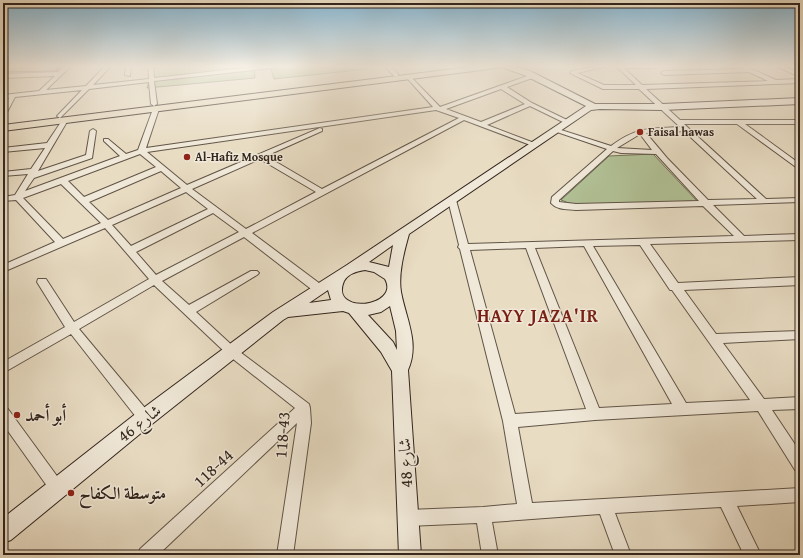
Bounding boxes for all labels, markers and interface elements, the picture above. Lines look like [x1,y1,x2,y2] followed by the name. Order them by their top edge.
[648,123,714,140] place label: Faisal hawas
[635,127,645,137] marker: Faisal hawas
[195,148,283,165] place label: Al-Hafiz Mosque
[182,152,192,162] marker: Al-Hafiz Mosque
[477,302,599,329] district label: HAYY JAZA'IR
[111,397,167,449] street label: شارع 46
[25,402,67,427] place label: أبو أحمد
[12,410,22,420] marker: أبو أحمد
[267,411,296,459] street label: 118-43
[391,437,420,488] street label: شارع 48
[187,443,238,493] street label: 118-44
[79,480,166,509] place label: متوسطة الكفاح
[66,488,76,498] marker: متوسطة الكفاح

